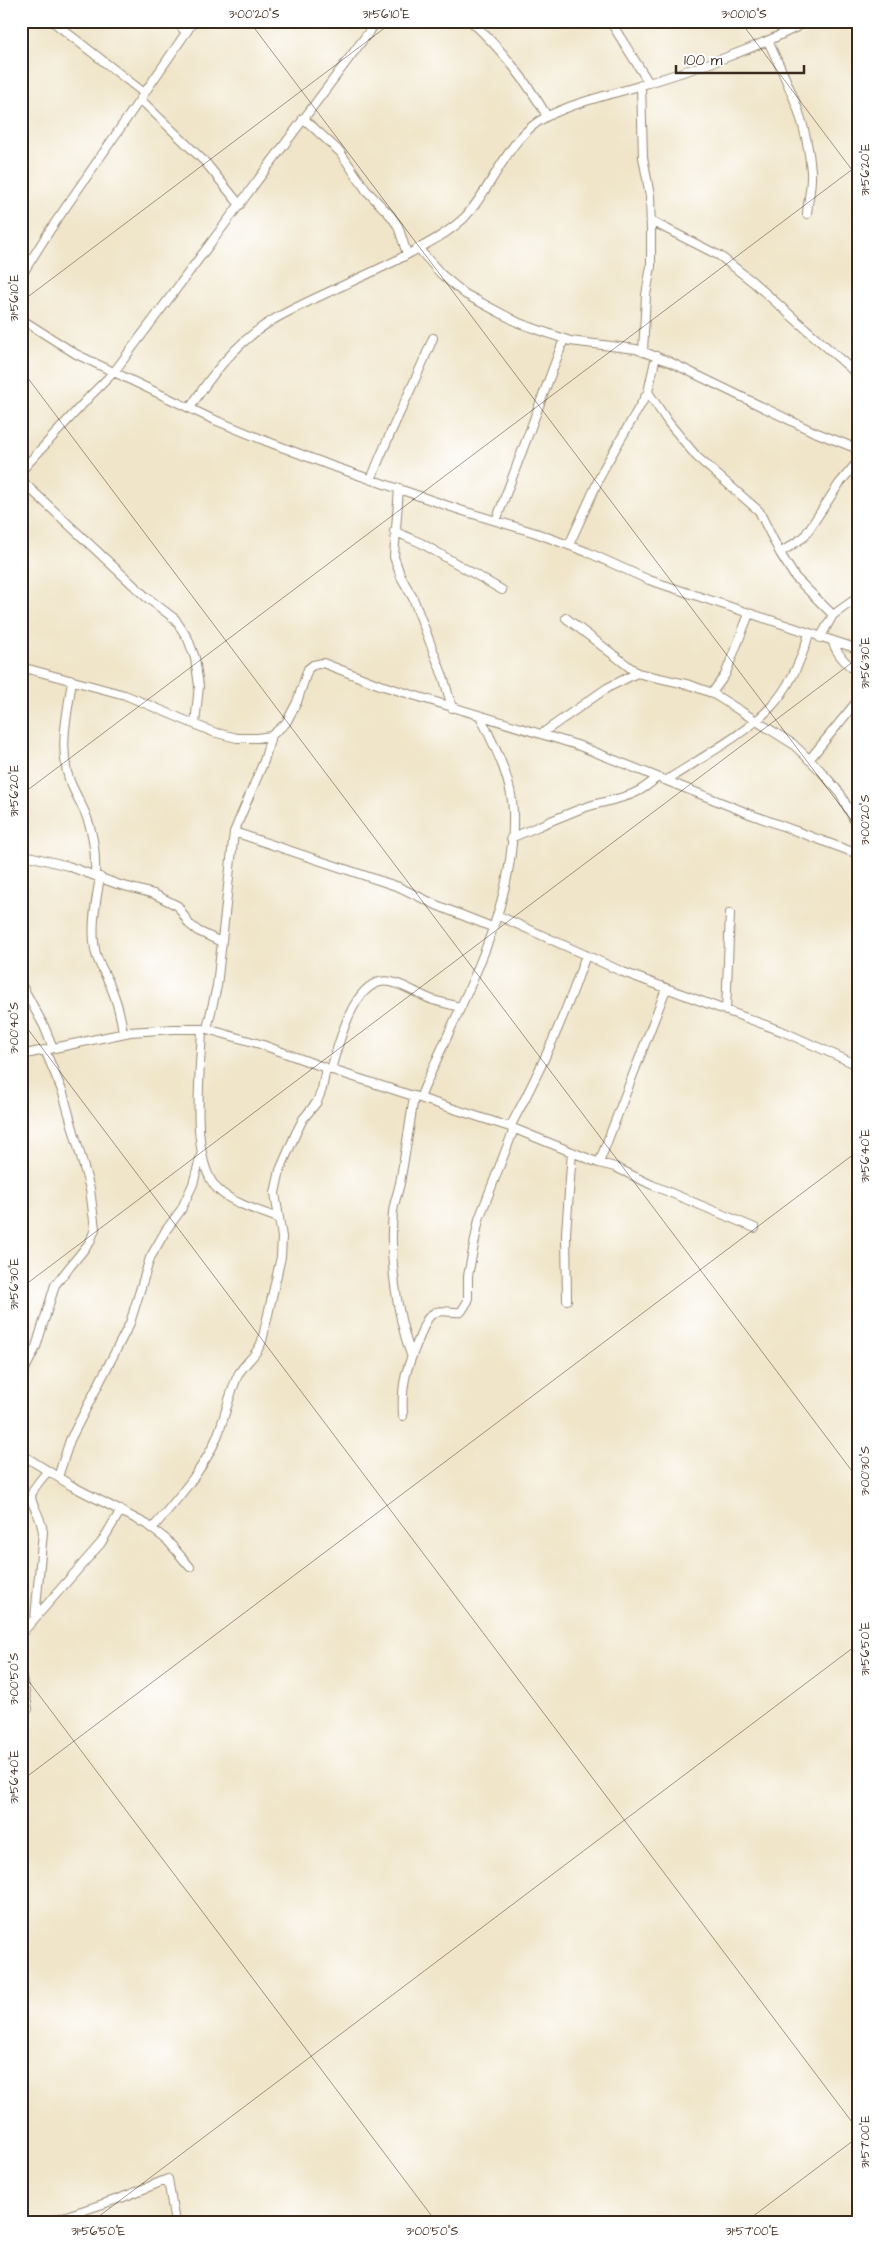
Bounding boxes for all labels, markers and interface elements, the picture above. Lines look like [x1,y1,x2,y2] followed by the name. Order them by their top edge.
[229,6,280,23] text: 3°00'20"S
[362,6,410,23] text: 31°56'10"E
[721,6,767,23] text: 3°00'10"S
[676,42,804,74] scale bar
[684,50,723,71] text: 100 m
[857,144,874,196] text: 31°56'20"E
[6,274,23,322] text: 31°56'10"E
[857,637,874,689] text: 31°56'30"E
[6,765,23,817] text: 31°56'20"E
[857,794,874,845] text: 3°00'20"S
[6,1002,23,1054] text: 3°00'40"S
[857,1129,874,1183] text: 31°56'40"E
[6,1258,23,1310] text: 31°56'30"E
[857,1446,874,1496] text: 3°00'30"S
[857,1622,874,1676] text: 31°56'50"E
[6,1652,23,1705] text: 3°00'50"S
[6,1750,23,1804] text: 31°56'40"E
[857,2115,874,2169] text: 31°57'00"E
[71,2223,125,2240] text: 31°56'50"E
[406,2223,459,2240] text: 3°00'50"S
[725,2223,779,2240] text: 31°57'00"E

